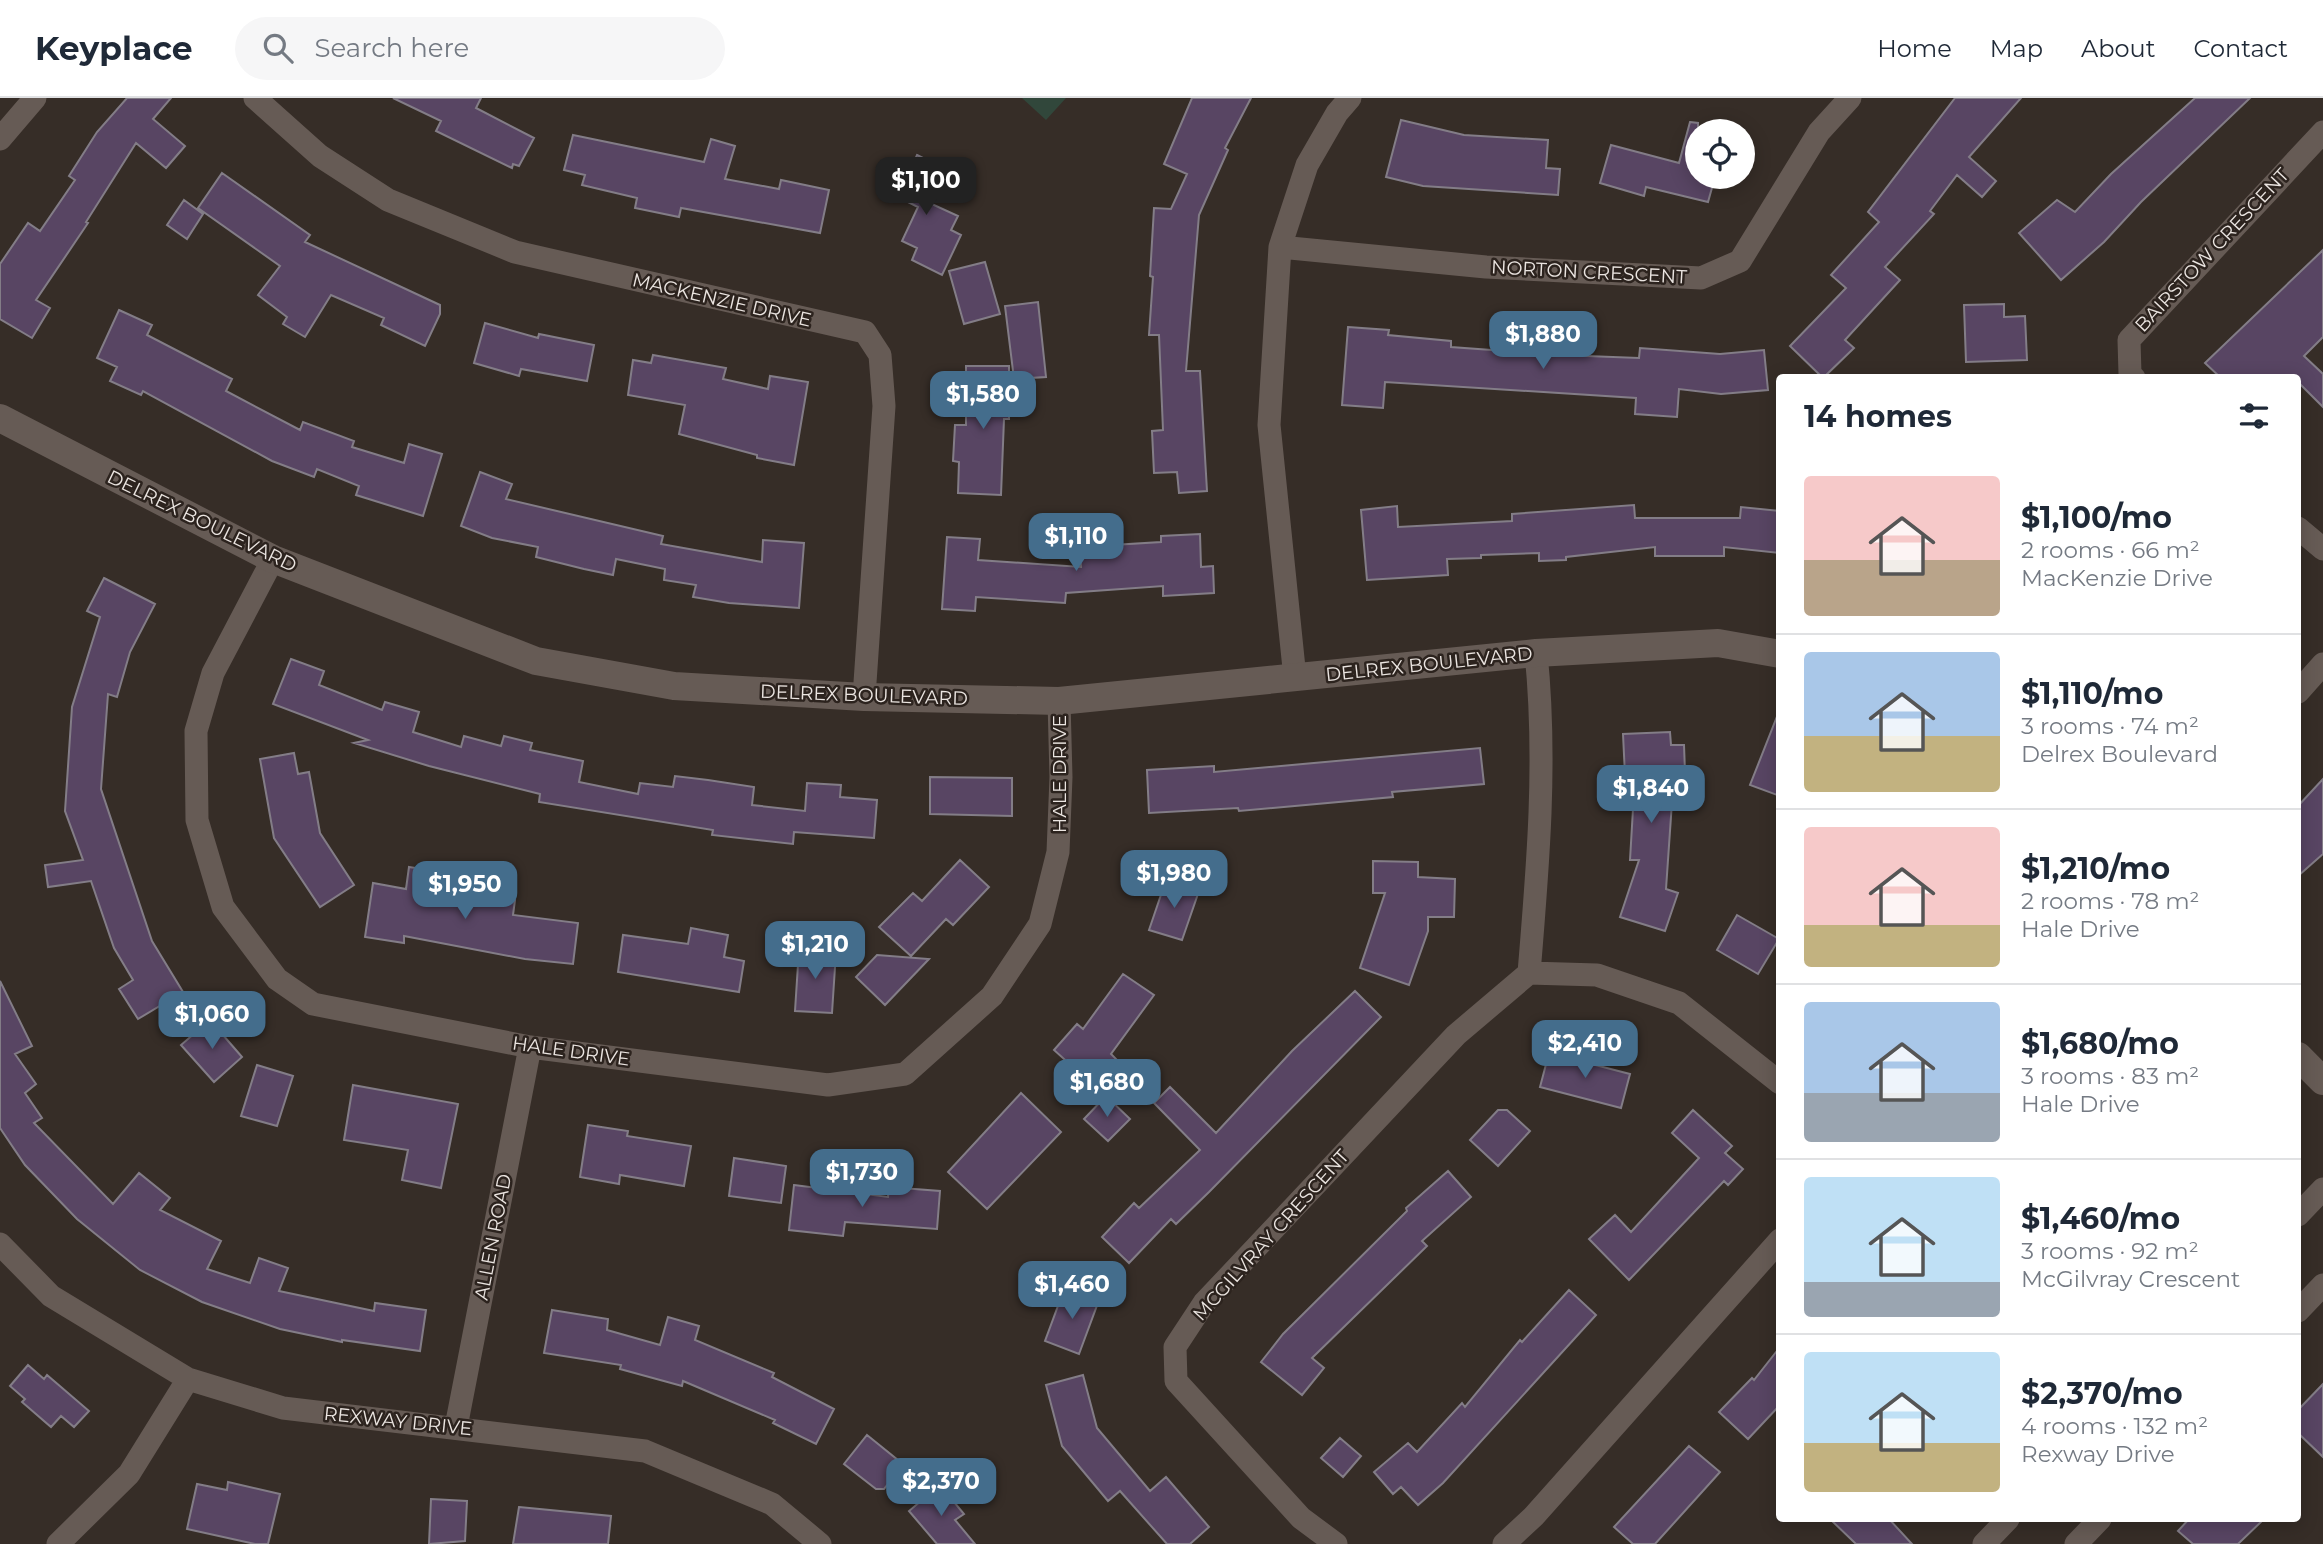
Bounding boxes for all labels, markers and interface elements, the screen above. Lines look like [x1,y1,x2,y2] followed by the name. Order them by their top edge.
[235,17,725,80] search box
[35,28,193,68] text: Keyplace
[259,29,297,67] icon: search
[315,32,469,64] text: Search here
[1877,34,1952,63] text: Home
[1990,34,2043,63] text: Map
[2081,34,2155,63] text: About
[2193,34,2288,63] text: Contact
[1685,119,1755,189] map controls
[1685,119,1755,189] button: locate
[869,158,983,217] pin: $1,100
[2130,163,2294,337] street label: BAIRSTOW CRESCENT
[891,166,961,194] text: $1,100
[1490,255,1688,289] street label: NORTON CRESCENT
[630,268,814,332] street label: MACKENZIE DRIVE
[1486,312,1600,371] pin: $1,880
[1505,320,1581,348] text: $1,880
[926,372,1040,431] pin: $1,580
[946,380,1020,408] text: $1,580
[2235,397,2273,435] icon: filters
[1804,398,1952,435] text: 14 homes
[103,465,301,577] street label: DELREX BOULEVARD
[2021,499,2172,536] text: $1,100/mo
[1860,504,1944,588] icon: home
[1019,514,1133,573] pin: $1,110
[1045,522,1107,550] text: $1,110
[2021,536,2200,564] text: 2 rooms · 66 m²
[2021,564,2213,592] text: MacKenzie Drive
[1324,642,1534,686] street label: DELREX BOULEVARD
[2021,675,2163,712] text: $1,110/mo
[760,680,968,710] street label: DELREX BOULEVARD
[1860,680,1944,764] icon: home
[2021,712,2199,740] text: 3 rooms · 74 m²
[1048,715,1071,833] street label: HALE DRIVE
[2021,740,2218,768] text: Delrex Boulevard
[1594,766,1708,825] pin: $1,840
[1613,774,1689,802] text: $1,840
[1117,850,1231,910] pin: $1,980
[2021,850,2170,887] text: $1,210/mo
[1860,855,1944,939] icon: home
[1137,859,1211,887] text: $1,980
[408,862,522,921] pin: $1,950
[428,870,502,898] text: $1,950
[2021,887,2199,915] text: 2 rooms · 78 m²
[2021,915,2140,943] text: Hale Drive
[758,922,872,981] pin: $1,210
[781,930,849,958] text: $1,210
[155,992,269,1051] pin: $1,060
[174,1000,250,1028] text: $1,060
[1528,1020,1642,1080] pin: $2,410
[2021,1025,2179,1062] text: $1,680/mo
[1548,1029,1622,1057] text: $2,410
[1860,1030,1944,1114] icon: home
[511,1031,631,1071] street label: HALE DRIVE
[1050,1060,1164,1119] pin: $1,680
[2021,1062,2199,1090] text: 3 rooms · 83 m²
[1070,1068,1144,1096] text: $1,680
[2021,1090,2140,1118] text: Hale Drive
[1188,1145,1354,1325] street label: MCGILVRAY CRESCENT
[805,1150,919,1209] pin: $1,730
[826,1158,898,1186] text: $1,730
[470,1172,516,1302] street label: ALLEN ROAD
[2021,1200,2180,1237] text: $1,460/mo
[1860,1205,1944,1289] icon: home
[2021,1237,2199,1265] text: 3 rooms · 92 m²
[1015,1262,1129,1321] pin: $1,460
[2021,1265,2240,1293] text: McGilvray Crescent
[1034,1270,1110,1298] text: $1,460
[2021,1375,2183,1412] text: $2,370/mo
[1860,1380,1944,1464] icon: home
[323,1402,473,1440] street label: REXWAY DRIVE
[2021,1412,2208,1440] text: 4 rooms · 132 m²
[2021,1440,2175,1468] text: Rexway Drive
[884,1458,998,1518] pin: $2,370
[902,1467,980,1495] text: $2,370

